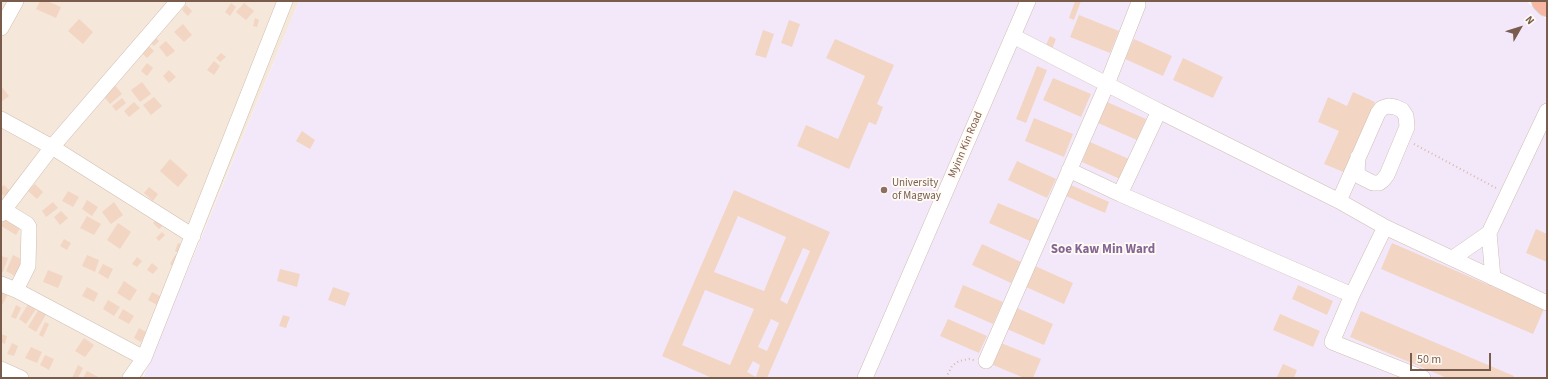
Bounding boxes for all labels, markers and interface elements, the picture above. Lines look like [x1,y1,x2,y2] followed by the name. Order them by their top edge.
[1500,8,1540,48] north arrow
[1522,13,1538,28] text: N
[946,110,986,180] street label: Myinn Kin Road
[892,177,941,203] place label: University of Magway
[879,185,889,195] marker: University of Magway
[1051,242,1155,258] district label: Soe Kaw Min Ward
[1412,345,1493,371] scale bar
[1417,351,1441,368] text: 50 m

